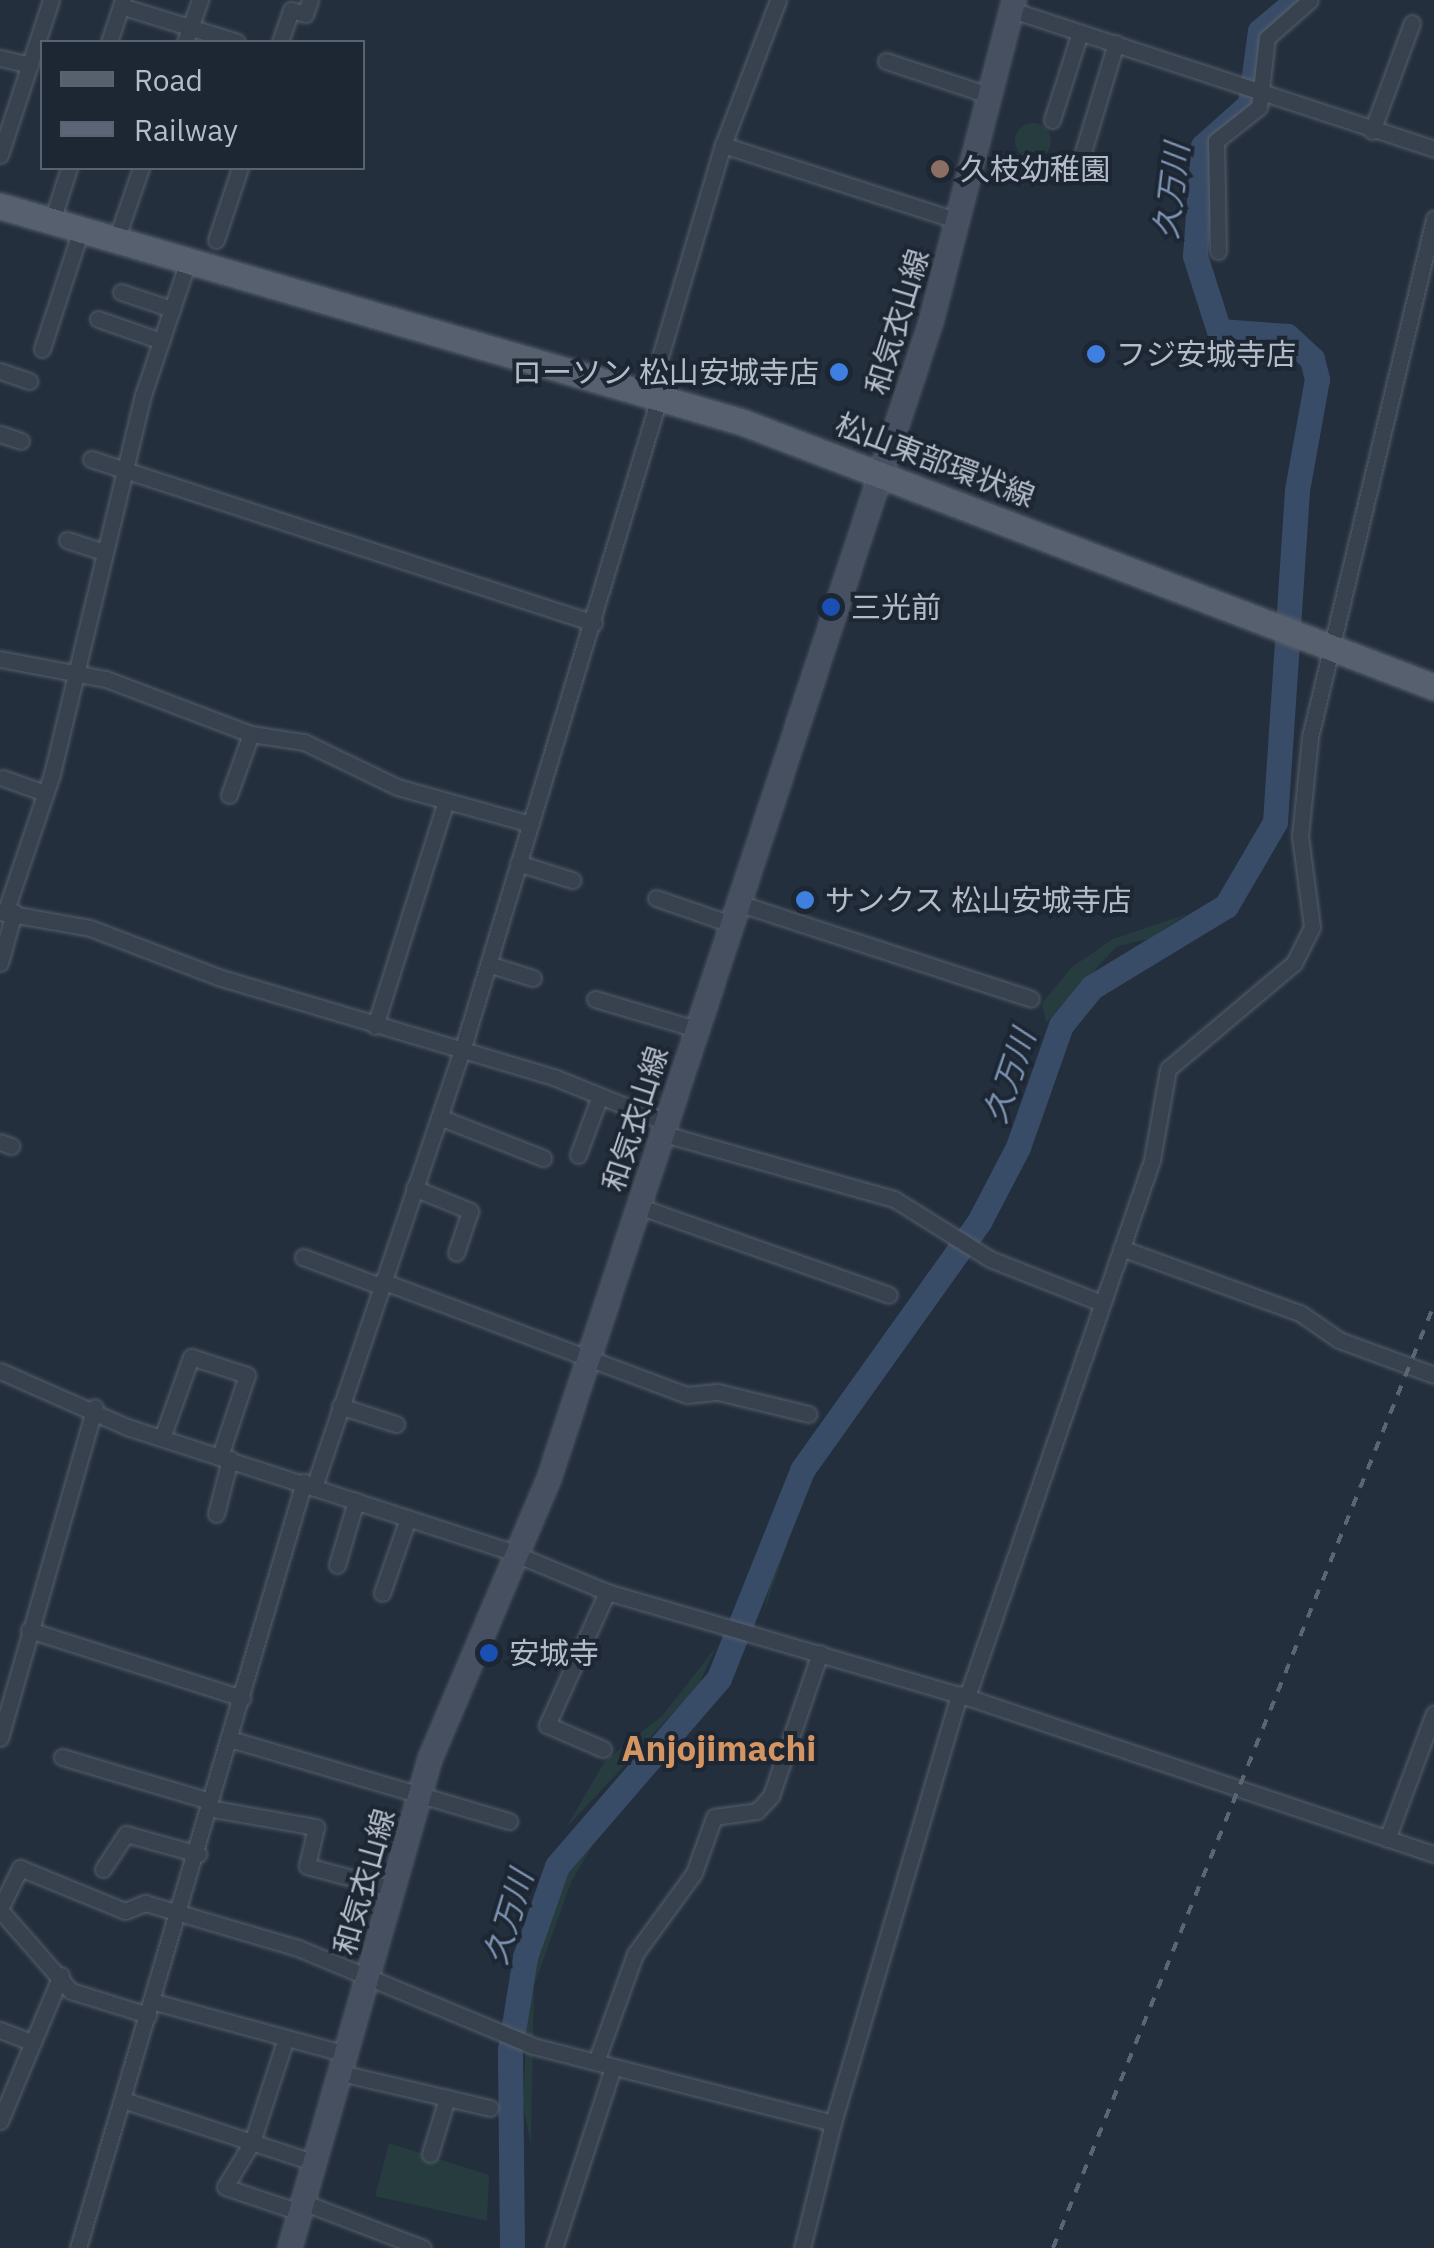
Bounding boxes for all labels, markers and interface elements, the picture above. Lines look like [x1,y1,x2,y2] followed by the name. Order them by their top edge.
[40,40,365,170] legend
[134,60,203,99] text: Road
[134,110,238,149] text: Railway
[1146,141,1196,241] water label: 久万川
[960,151,1110,187] place label: 久枝幼稚園
[929,158,951,180] marker: 久枝幼稚園
[858,245,936,399] street label: 和気衣山線
[1116,336,1296,372] place label: フジ安城寺店
[1085,343,1107,365] marker: フジ安城寺店
[512,354,819,390] place label: ローソン 松山安城寺店
[828,361,850,383] marker: ローソン 松山安城寺店
[831,406,1039,514] street label: 松山東部環状線
[851,589,941,625] place label: 三光前
[820,596,842,618] marker: 三光前
[825,882,1132,918] place label: サンクス 松山安城寺店
[794,889,816,911] marker: サンクス 松山安城寺店
[975,1024,1043,1128] water label: 久万川
[595,1042,675,1196] street label: 和気衣山線
[509,1635,599,1671] place label: 安城寺
[478,1642,500,1664] marker: 安城寺
[622,1727,816,1769] district label: Anjojimachi
[326,1805,402,1959] street label: 和気衣山線
[476,1865,540,1969] water label: 久万川

